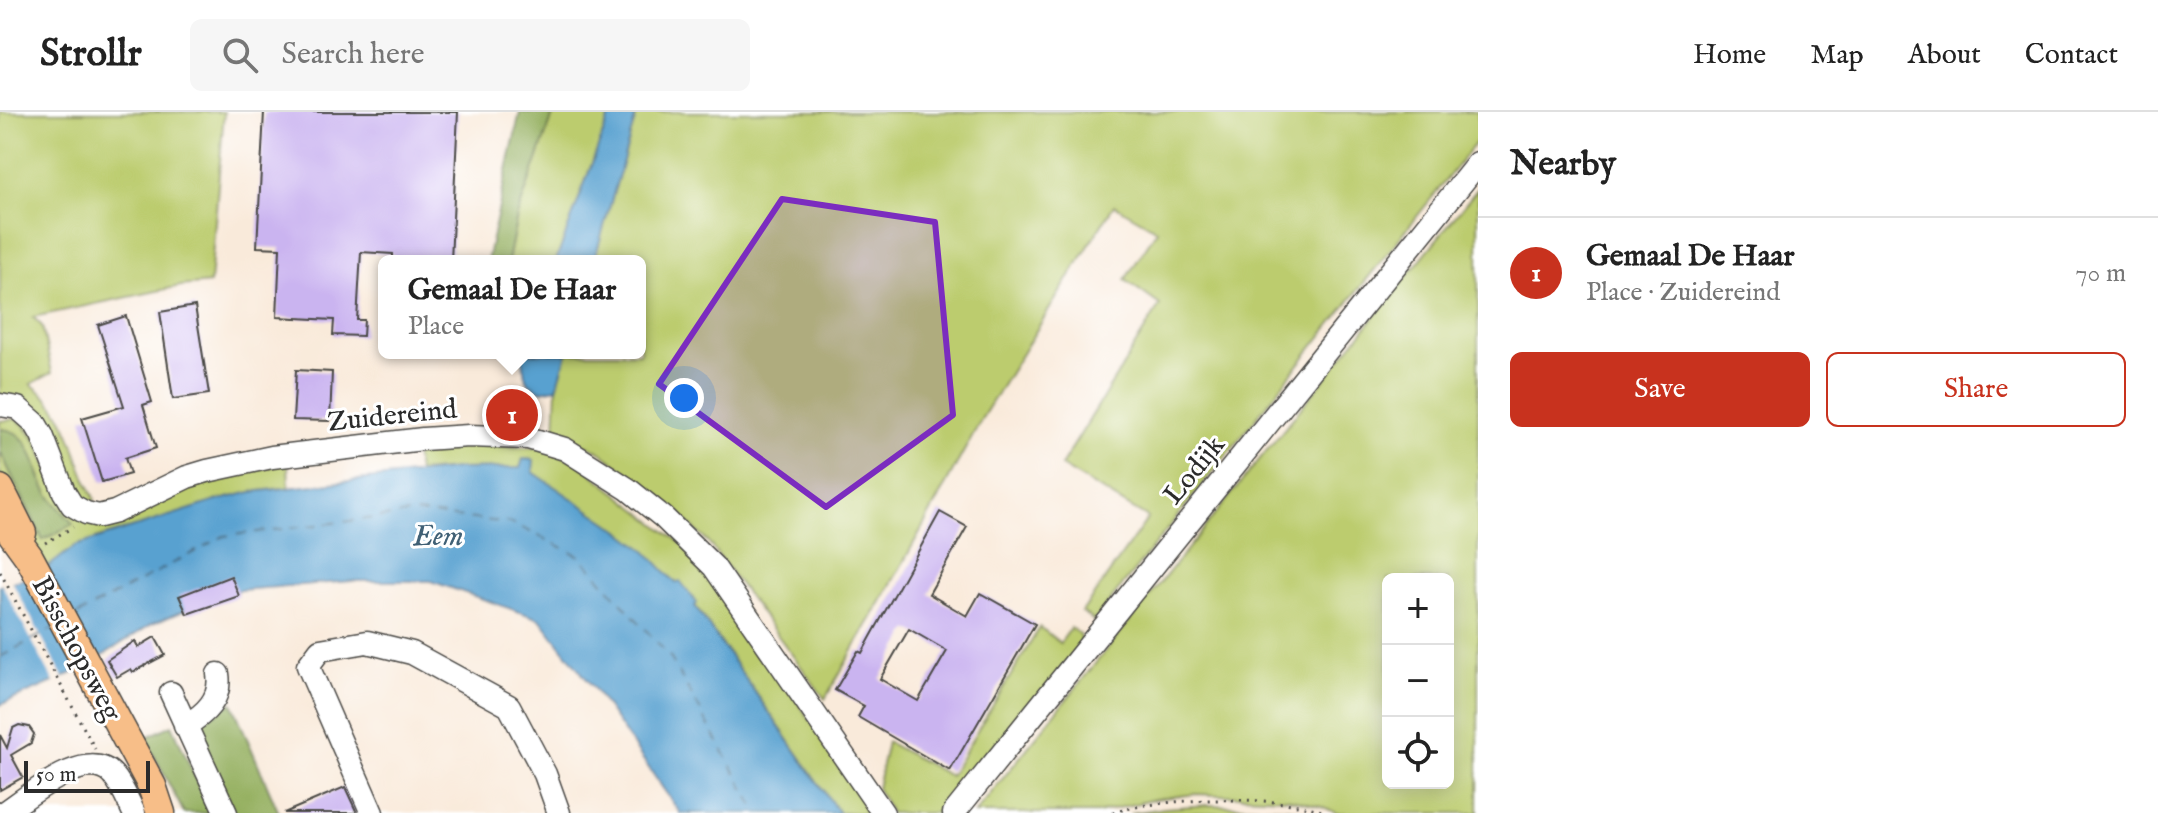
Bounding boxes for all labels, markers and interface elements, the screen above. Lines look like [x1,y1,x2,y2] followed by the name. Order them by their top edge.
[190,19,750,91] search box
[40,31,142,79] text: Strollr
[218,33,262,77] icon: search
[282,36,425,74] text: Search here
[1693,38,1766,73] text: Home
[1810,38,1864,73] text: Map
[1908,38,1981,73] text: About
[2025,38,2118,73] text: Contact
[1510,143,1616,186] text: Nearby
[1586,238,1795,276] text: Gemaal De Haar
[378,255,646,359] popup
[1531,257,1541,290] text: 1
[2075,257,2126,290] text: 70 m
[408,272,616,310] text: Gemaal De Haar
[1586,276,1780,309] text: Place · Zuidereind
[408,310,464,343] text: Place
[1510,352,1810,427] button: Save
[1826,352,2126,427] button: Share
[664,378,704,418] your location
[486,385,538,445] pin: 1
[326,392,459,441] street label: Zuidereind
[1156,428,1234,512] street label: Lodijk
[411,518,464,556] water label: Eem
[23,571,129,728] street label: Bisschopsweg
[1382,573,1454,789] map controls
[1382,573,1454,645] button: +
[1382,645,1454,717] button: −
[1382,717,1454,789] button: locate
[24,757,150,793] scale bar
[36,761,77,789] text: 50 m

